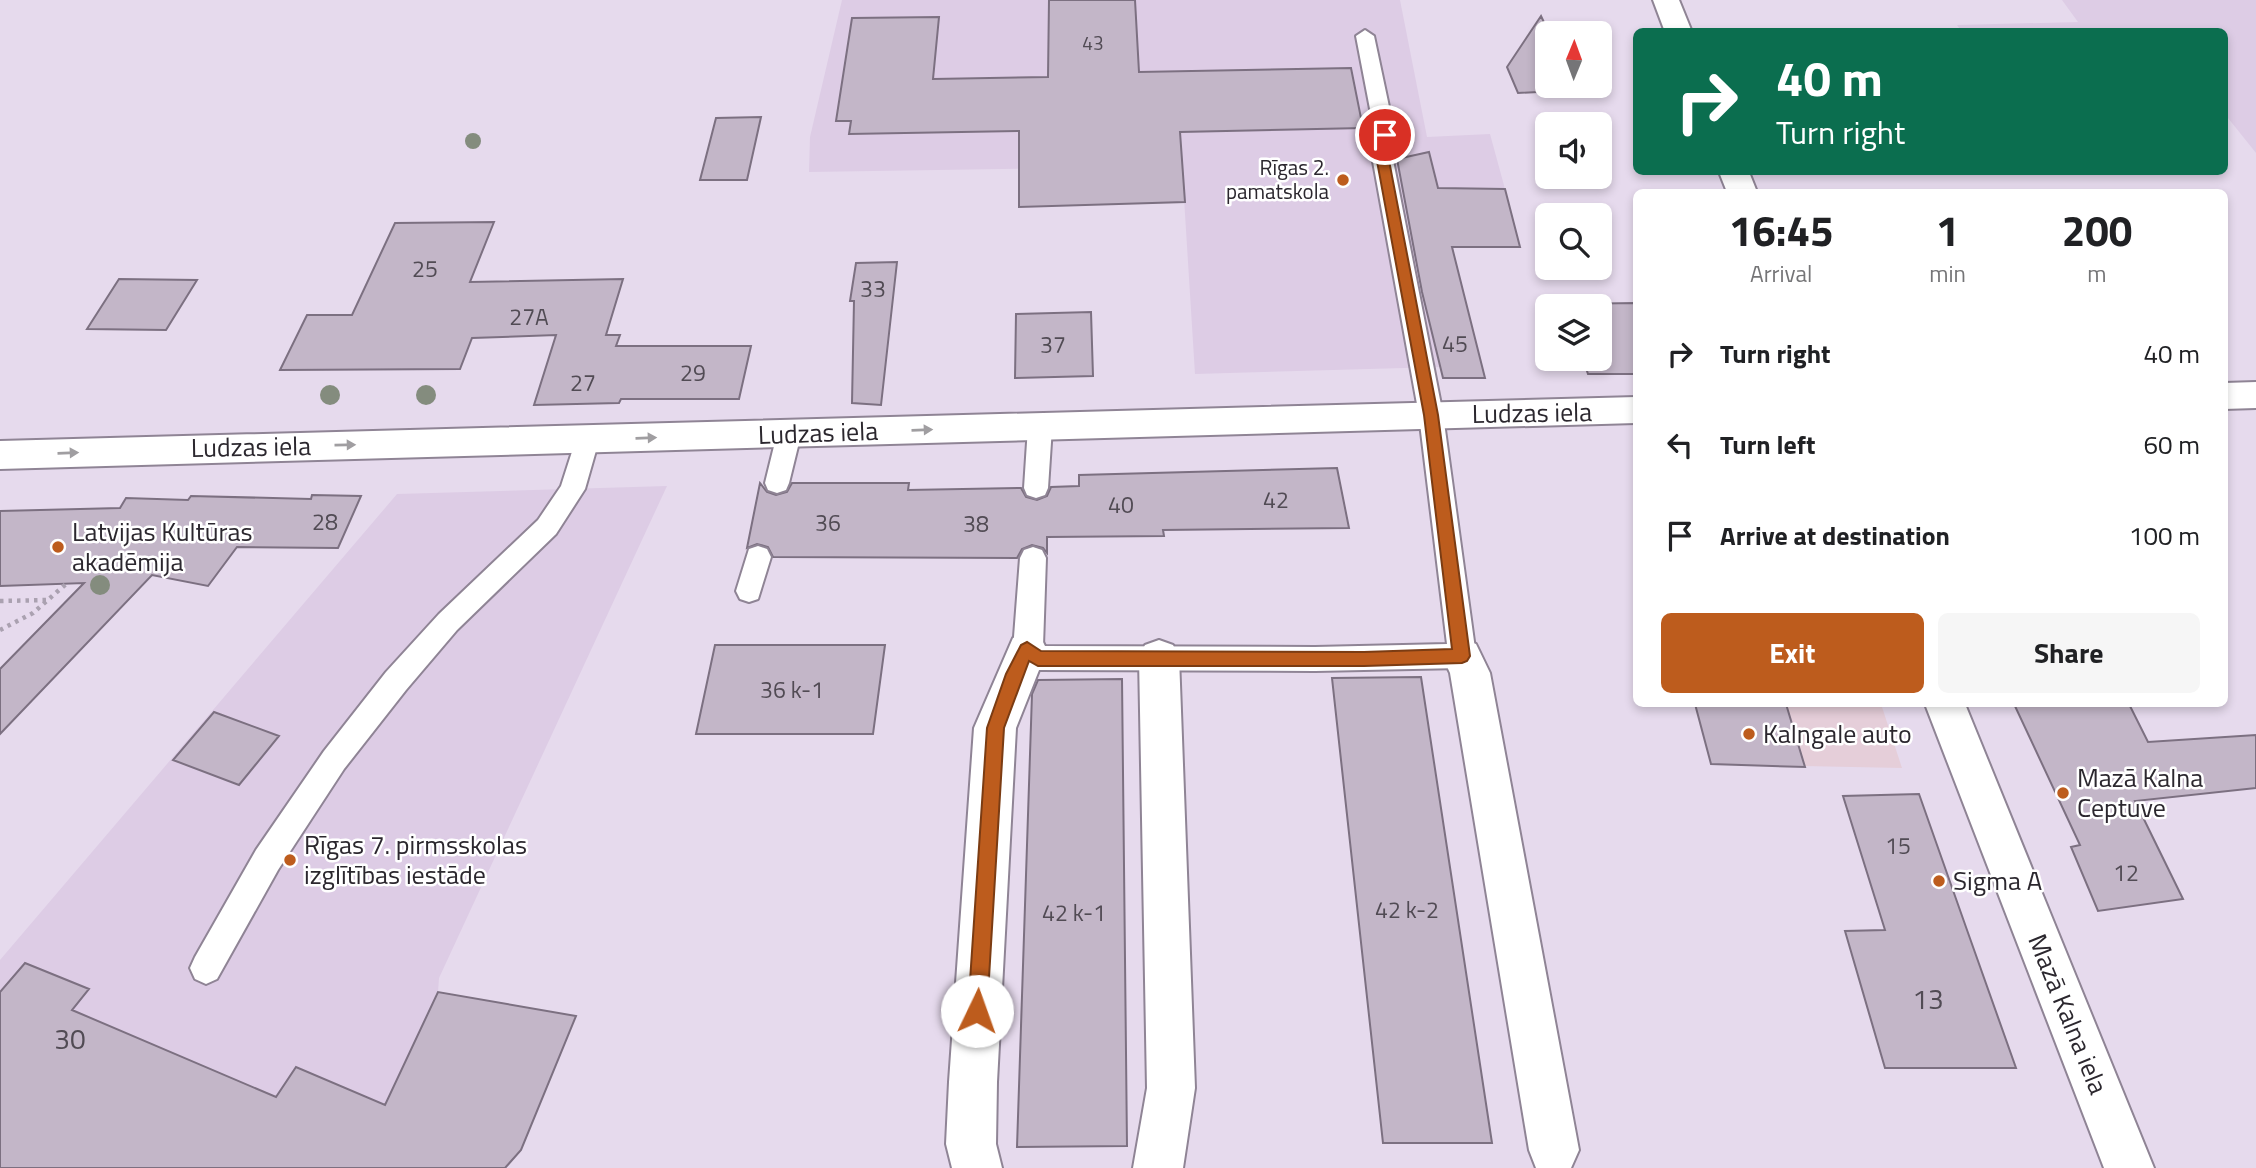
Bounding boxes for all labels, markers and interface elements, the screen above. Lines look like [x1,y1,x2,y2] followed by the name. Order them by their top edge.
[1535,21,1612,98] north arrow
[1535,21,1612,371] map controls
[1082,28,1104,57] house number: 43
[1776,40,1883,115] text: 40 m
[1661,56,1752,147] icon: right
[1355,105,1415,165] pin
[1776,108,1905,156] text: Turn right
[1535,112,1612,189] button: sound
[1366,116,1404,154] icon: arrive
[1226,151,1329,207] place label: Rīgas 2. pamatskola
[1335,172,1351,188] marker: Rīgas 2. pamatskola
[1729,198,1834,262] text: 16:45
[1936,198,1959,262] text: 1
[2062,198,2132,262] text: 200
[1535,203,1612,280] button: search
[412,251,438,286] house number: 25
[1750,256,1812,291] text: Arrival
[1929,256,1966,291] text: min
[2087,256,2107,291] text: m
[860,271,886,306] house number: 33
[1535,294,1612,371] button: layers
[509,299,549,334] house number: 27A
[1442,326,1468,361] house number: 45
[1040,327,1066,362] house number: 37
[1720,334,1831,373] text: Turn right
[2143,334,2200,373] text: 40 m
[1661,335,1699,373] icon: right
[680,355,706,390] house number: 29
[570,365,596,400] house number: 27
[1471,392,1593,433] street label: Ludzas iela
[757,411,879,454] street label: Ludzas iela
[911,424,933,436] one-way arrow
[1720,425,1815,464] text: Turn left
[2143,425,2200,464] text: 60 m
[190,426,312,467] street label: Ludzas iela
[1661,426,1699,464] icon: left
[635,433,657,444] one-way arrow
[334,439,356,451] one-way arrow
[57,447,79,458] one-way arrow
[1263,482,1289,517] house number: 42
[1108,487,1134,522] house number: 40
[312,504,338,539] house number: 28
[815,505,841,540] house number: 36
[963,506,989,541] house number: 38
[72,512,253,581] place label: Latvijas Kultūras akadēmija
[1720,516,1950,555] text: Arrive at destination
[2129,516,2200,555] text: 100 m
[1661,517,1699,555] icon: arrive
[50,539,66,555] marker: Latvijas Kultūras akadēmija
[1661,613,1924,693] button: Exit
[1938,613,2200,693] button: Share
[760,672,824,707] house number: 36 k-1
[1763,714,1912,753] place label: Kalngale auto
[1741,726,1757,742] marker: Kalngale auto
[2077,758,2203,827] place label: Mazā Kalna Ceptuve
[2055,785,2071,801] marker: Mazā Kalna Ceptuve
[304,825,527,894] place label: Rīgas 7. pirmsskolas izglītības iestāde
[1885,828,1911,863] house number: 15
[282,852,298,868] marker: Rīgas 7. pirmsskolas izglītības iestāde
[2113,855,2139,890] house number: 12
[1953,861,2042,900] place label: Sigma A
[1931,873,1947,889] marker: Sigma A
[1375,892,1439,927] house number: 42 k-2
[1042,895,1106,930] house number: 42 k-1
[2019,928,2118,1100] street label: Mazā Kalna iela
[940,974,1014,1048] position arrow
[1912,977,1944,1020] house number: 13
[54,1017,86,1060] house number: 30

